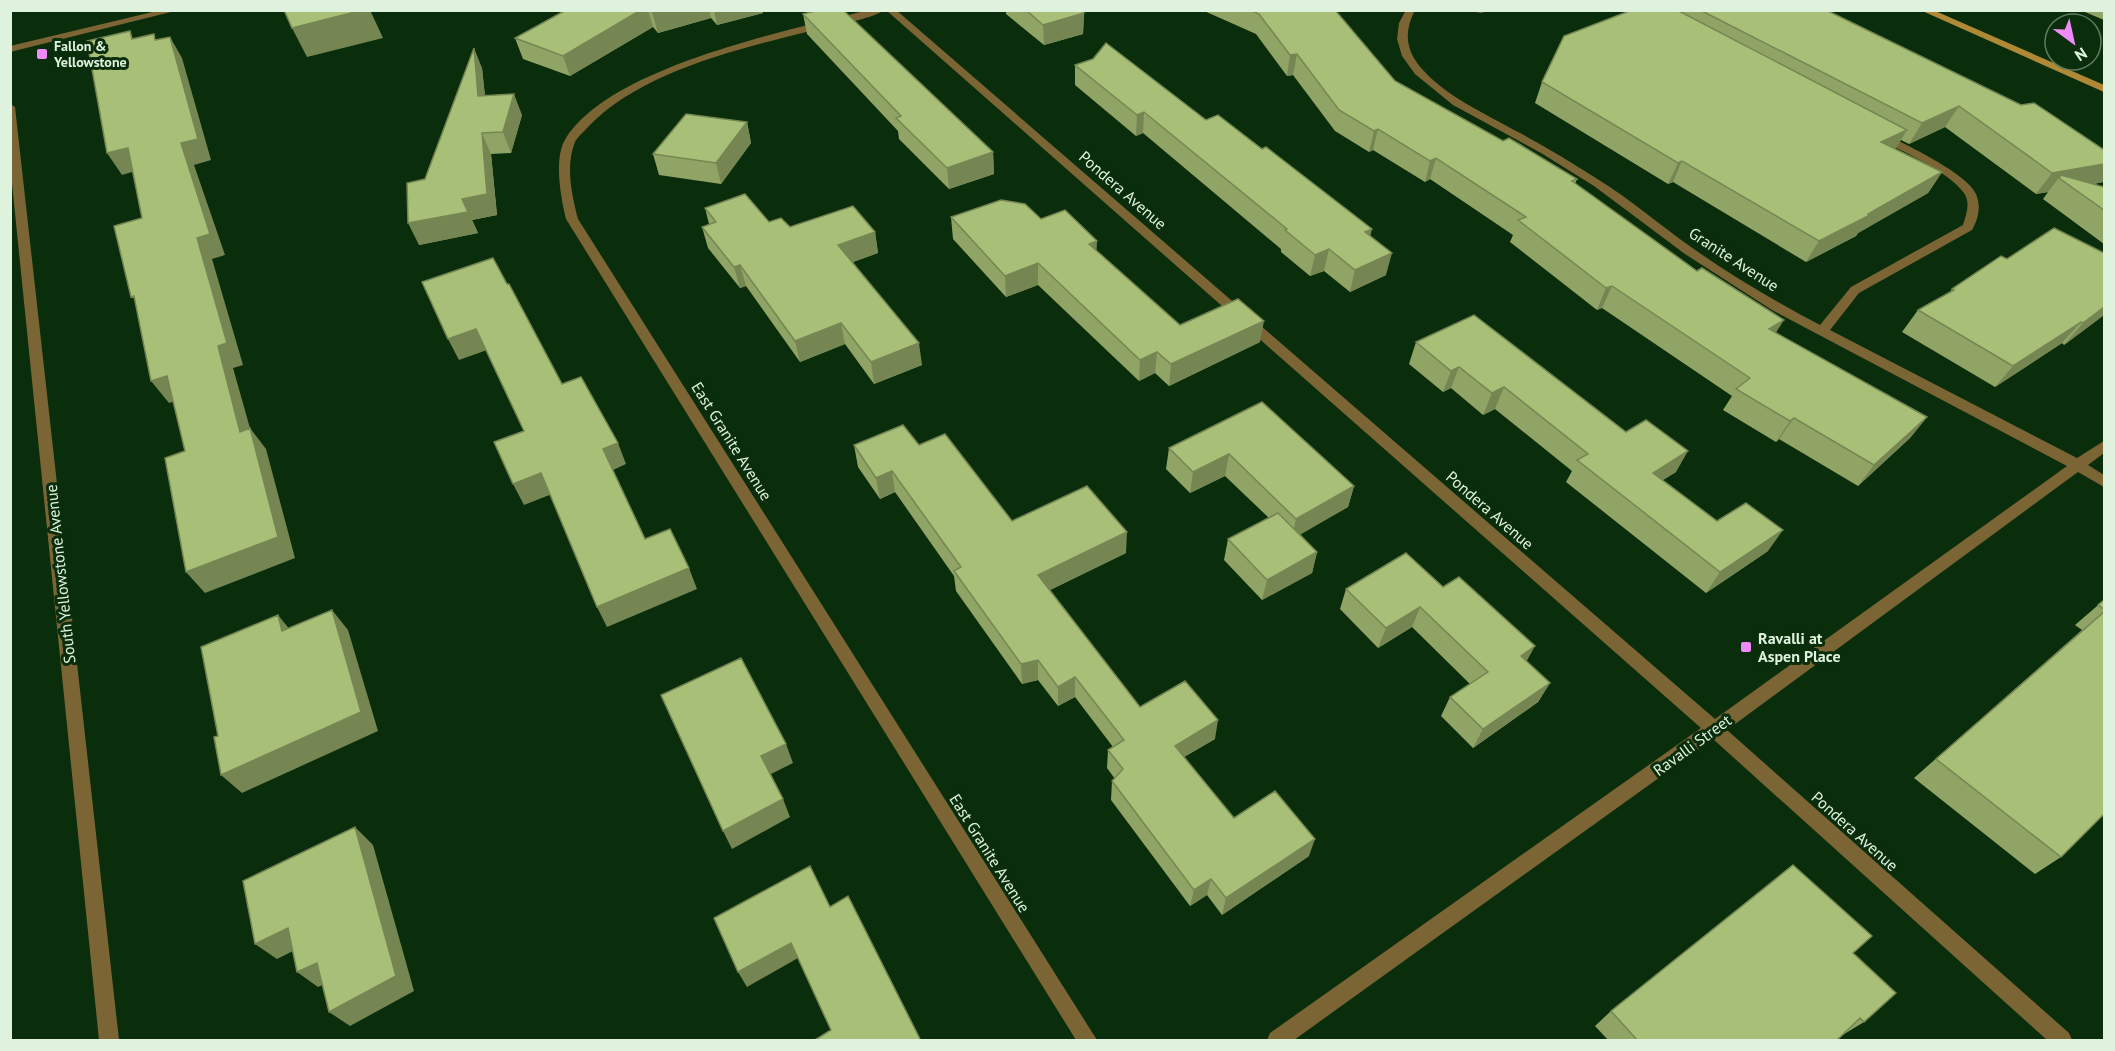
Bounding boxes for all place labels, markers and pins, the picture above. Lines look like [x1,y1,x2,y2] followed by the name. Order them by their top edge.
[53,37,127,71] place label: Fallon & Yellowstone
[35,47,49,61] marker: Fallon & Yellowstone
[1758,628,1841,666] place label: Ravalli at Aspen Place
[1739,640,1753,654] marker: Ravalli at Aspen Place

